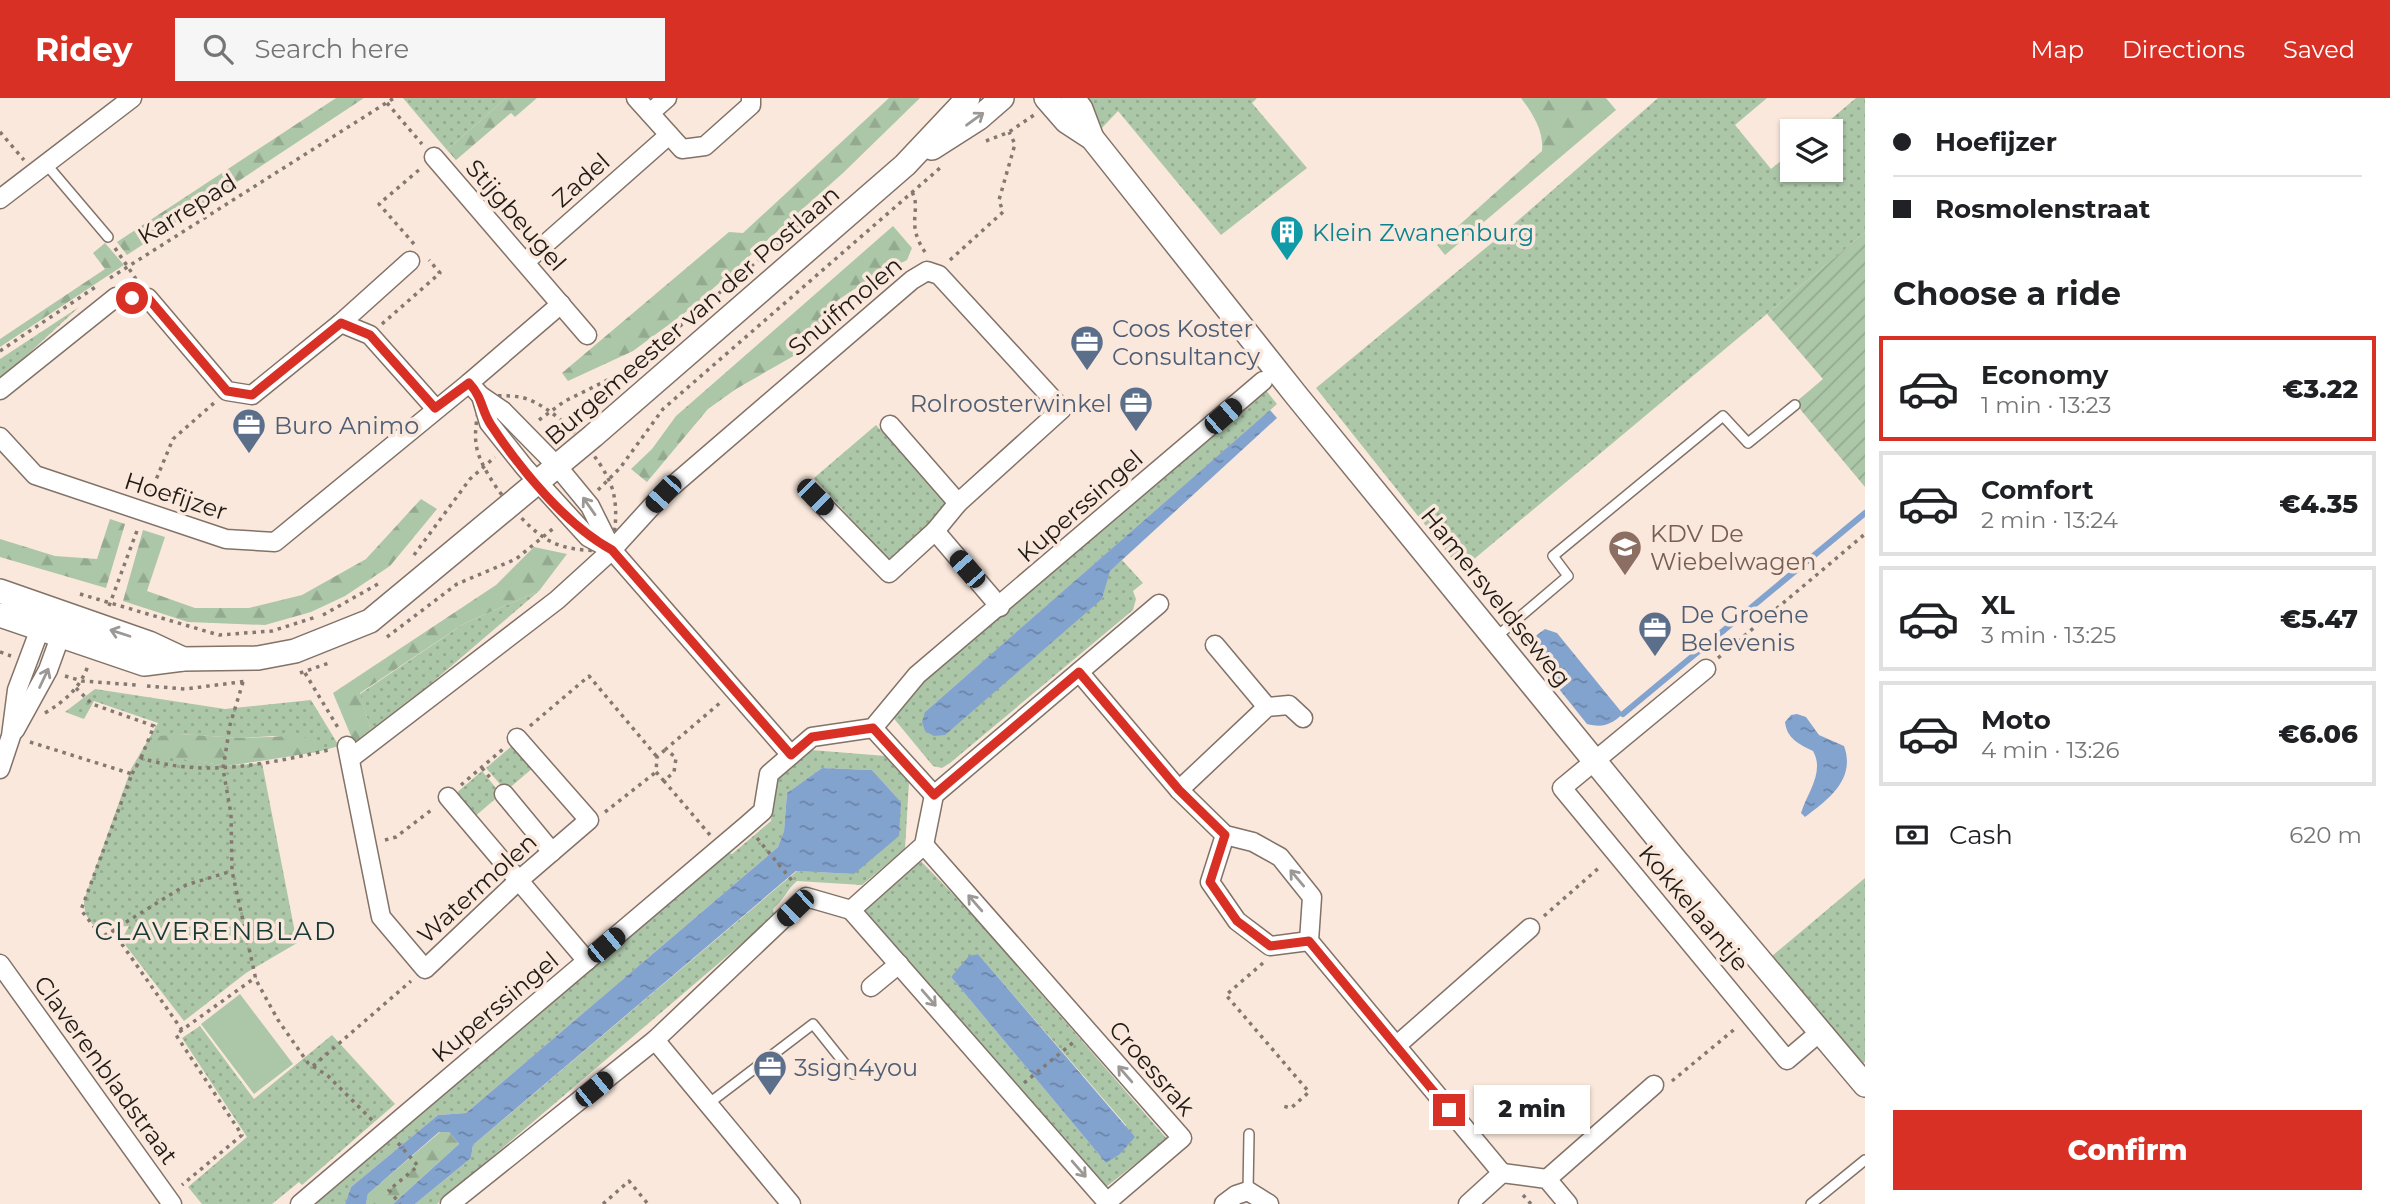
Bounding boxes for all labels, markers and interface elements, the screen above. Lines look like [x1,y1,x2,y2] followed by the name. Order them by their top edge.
[175,18,665,81] search box
[35,29,133,69] text: Ridey
[199,30,237,68] icon: search
[255,33,409,65] text: Search here
[2031,35,2084,64] text: Map
[2122,35,2245,64] text: Directions
[2283,35,2355,64] text: Saved
[965,112,984,127] one-way arrow
[1780,119,1843,182] map controls
[1780,119,1843,182] button: layers
[1935,126,2057,158] text: Hoefijzer
[546,147,616,213] street label: Zadel
[460,153,572,277] street label: Stijgbeugel
[132,167,242,251] street label: Karrepad
[539,179,845,451] street label: Burgemeester van der Postlaan
[1935,193,2150,225] text: Rosmolenstraat
[1268,213,1306,262] building icon: Klein Zwanenburg
[1312,218,1534,247] place label: Klein Zwanenburg
[782,250,908,362] street label: Snuifmolen
[1893,274,2121,313] text: Choose a ride
[116,282,148,314] route start
[1112,314,1260,371] place label: Coos Koster Consultancy
[1068,323,1106,372] office icon: Coos Koster Consultancy
[1897,357,1960,420] icon: car
[1981,359,2108,391] text: Economy
[2282,373,2358,405] text: €3.22
[1117,384,1155,433] office icon: Rolroosterwinkel
[910,389,1112,418] place label: Rolroosterwinkel
[1981,391,2112,419] text: 1 min · 13:23
[1201,394,1246,438] car
[230,406,268,455] office icon: Buro Animo
[274,411,419,440] place label: Buro Animo
[1011,444,1149,568] street label: Kuperssingel
[121,466,231,526] street label: Hoefijzer
[642,471,685,517] car
[1897,472,1960,535] icon: car
[1981,474,2093,506] text: Comfort
[793,475,838,519] car
[2279,488,2358,520] text: €4.35
[582,497,596,516] one-way arrow
[1415,502,1577,692] street label: Hamersveldseweg
[1981,506,2118,534] text: 2 min · 13:24
[1650,519,1816,576] place label: KDV De Wiebelwagen
[1606,528,1644,577] school or university icon: KDV De Wiebelwagen
[946,546,989,592] car
[1897,587,1960,650] icon: car
[1981,589,2015,621] text: XL
[1680,600,1809,657] place label: De Groene Belevenis
[2280,603,2358,635] text: €5.47
[1636,609,1674,658] office icon: De Groene Belevenis
[1981,621,2116,649] text: 3 min · 13:25
[109,626,131,639] one-way arrow
[38,668,51,689] one-way arrow
[1897,702,1960,765] icon: car
[1981,704,2051,736] text: Moto
[2278,718,2358,750] text: €6.06
[1981,736,2119,764] text: 4 min · 13:26
[1893,816,1931,854] icon: cash
[1949,819,2013,851] text: Cash
[2289,821,2362,849] text: 620 m
[411,827,543,949] street label: Watermolen
[1633,839,1755,977] street label: Kokkelaantje
[1289,869,1305,887] one-way arrow
[773,886,818,930] car
[967,894,983,912] one-way arrow
[95,915,337,947] district label: CLAVERENBLAD
[584,923,629,967] car
[426,946,564,1068] street label: Kuperssingel
[28,970,184,1170] street label: Claverenbladstraat
[921,989,937,1007] one-way arrow
[1103,1015,1202,1122] street label: Croessrak
[751,1048,789,1097] office icon: 3sign4you
[794,1053,918,1082] place label: 3sign4you
[1117,1065,1133,1083] one-way arrow
[572,1068,617,1110] car
[1474,1086,1589,1134] callout: 2 min
[1433,1094,1465,1126] route end
[1498,1095,1566,1123] text: 2 min
[1893,1110,2362,1190] button: Confirm
[1071,1160,1087,1178] one-way arrow

